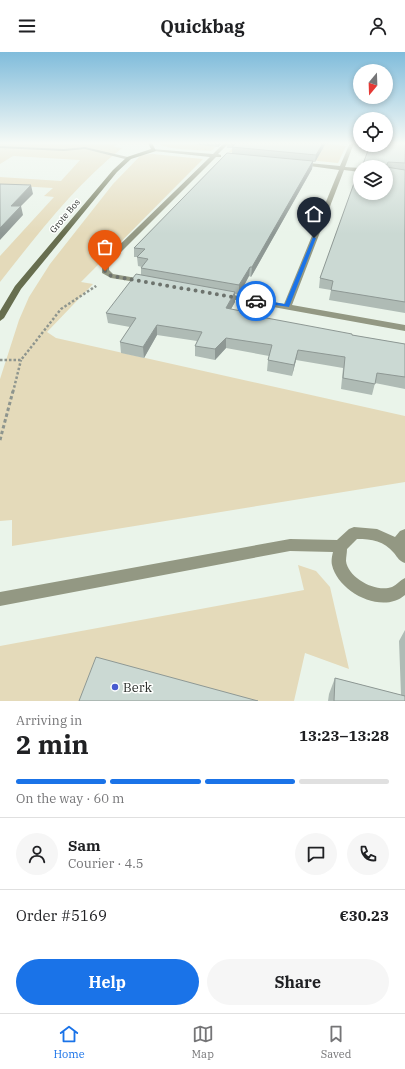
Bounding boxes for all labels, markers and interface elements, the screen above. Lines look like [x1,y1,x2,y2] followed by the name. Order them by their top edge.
[16,15,38,37] icon: menu
[160,15,245,38] text: Quickbag
[367,15,389,37] icon: person
[353,64,393,104] north arrow
[353,64,393,200] map controls
[353,112,393,152] button: locate
[353,160,393,200] button: layers
[47,196,82,235] street label: Grote Bos
[297,197,331,238] pin
[303,203,325,225] icon: home
[88,230,122,271] pin
[94,236,116,258] icon: bag
[236,281,276,321] courier
[245,290,267,312] icon: car
[123,679,152,696] place label: Berk
[110,682,120,692] marker: Berk
[16,712,82,729] text: Arriving in
[299,726,389,745] text: 13:23–13:28
[16,727,89,761] text: 2 min
[16,790,124,807] text: On the way · 60 m
[16,833,58,875] button: person
[295,833,337,875] button: chat
[347,833,389,875] button: phone
[68,836,101,855] text: Sam
[68,855,144,872] text: Courier · 4.5
[16,906,107,925] text: Order #5169
[339,906,389,925] text: €30.23
[16,959,199,1005] button: Help
[207,959,389,1005] button: Share
[53,1023,85,1061] tab: Home
[192,1023,214,1061] tab: Map
[321,1023,352,1061] tab: Saved

